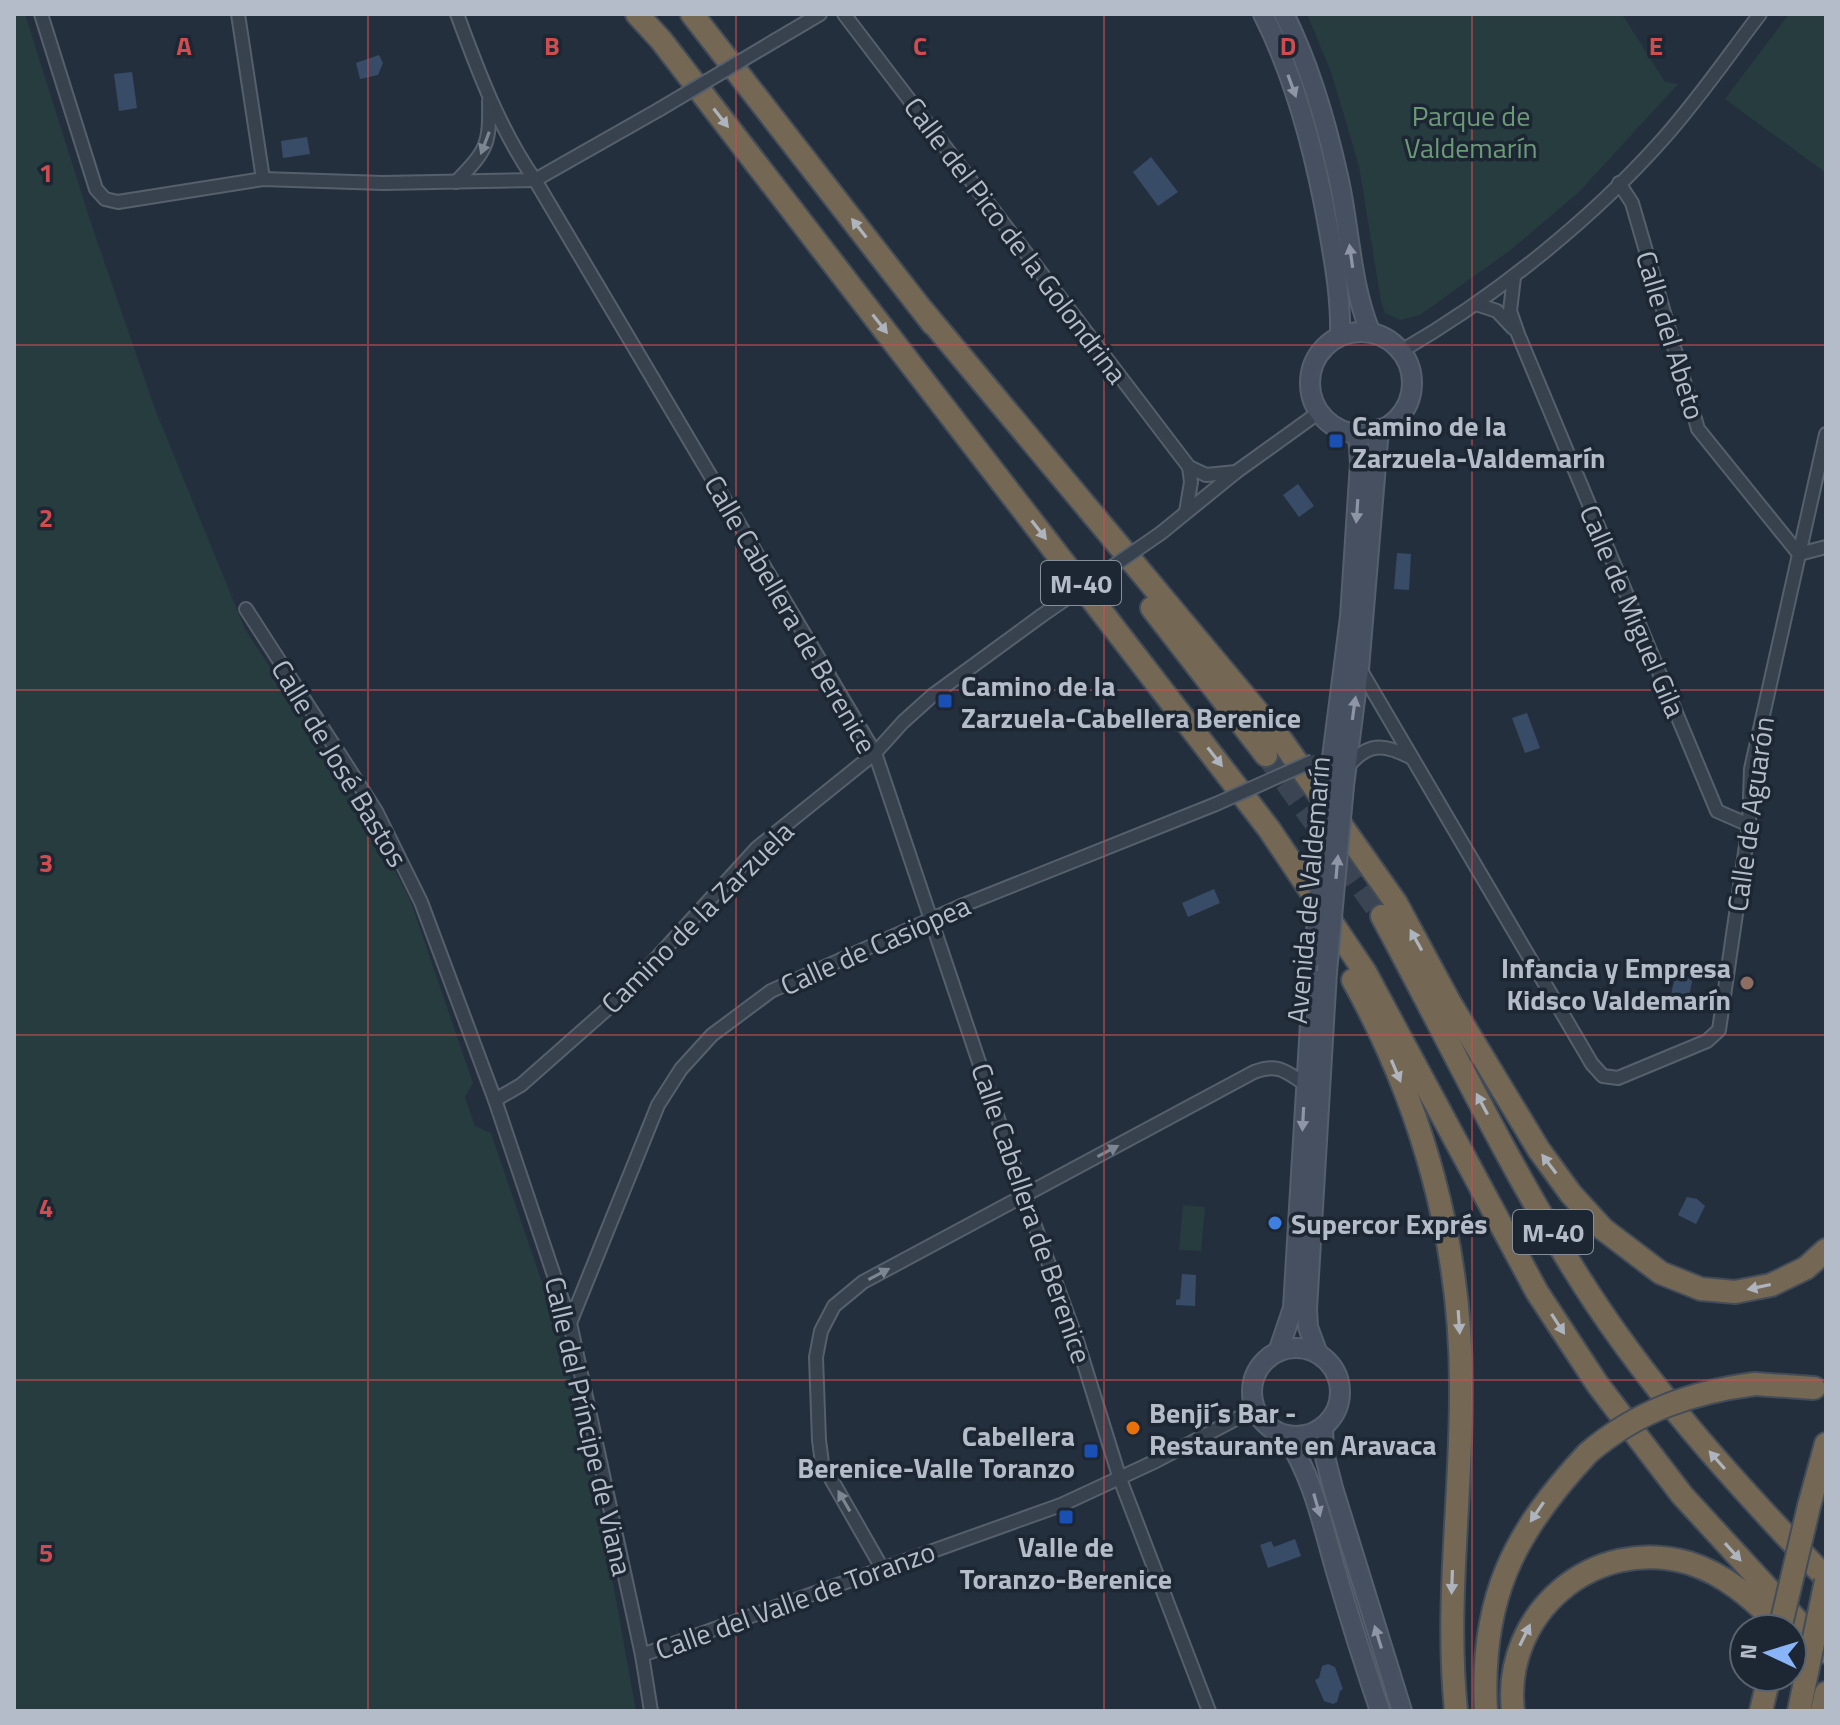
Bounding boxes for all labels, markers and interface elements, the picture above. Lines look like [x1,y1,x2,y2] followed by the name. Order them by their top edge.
[176,26,192,65] text: A
[544,26,560,65] text: B
[913,26,927,65] text: C
[1280,26,1296,65] text: D
[1649,26,1663,65] text: E
[1287,74,1299,98] one-way arrow
[894,87,1138,393] street label: Calle del Pico de la Golondrina
[1404,94,1538,169] park label: Parque de Valdemarín
[712,108,729,128] one-way arrow
[478,131,491,155] one-way arrow
[39,153,53,192] text: 1
[851,218,867,239] one-way arrow
[1345,243,1357,268] one-way arrow
[1625,245,1717,425] street label: Calle del Abeto
[871,314,888,334] one-way arrow
[1352,404,1605,479] place label: Camino de la Zarzuela-Valdemarín
[1327,432,1345,450] marker: Camino de la Zarzuela-Valdemarín
[694,467,888,761] street label: Calle Cabellera de Berenice
[39,498,53,537] text: 2
[1569,498,1697,724] street label: Calle de Miguel Gila
[1350,499,1363,524] one-way arrow
[1031,519,1047,540] one-way arrow
[1041,561,1121,605] road number: M-40
[261,651,419,875] street label: Calle de José Bastos
[961,664,1301,739] place label: Camino de la Zarzuela-Cabellera Berenice
[936,692,954,710] marker: Camino de la Zarzuela-Cabellera Berenice
[1348,696,1361,721] one-way arrow
[1715,714,1785,914] street label: Calle de Aguarón
[1207,747,1223,767] one-way arrow
[1275,755,1341,1025] street label: Avenida de Valdemarín
[591,811,803,1023] street label: Camino de la Zarzuela
[39,843,53,882] text: 3
[1330,854,1343,879] one-way arrow
[773,884,977,1006] street label: Calle de Casiopea
[1409,929,1423,951] one-way arrow
[1501,946,1731,1021] place label: Infancia y Empresa Kidsco Valdemarín
[1738,974,1756,992] marker: Infancia y Empresa Kidsco Valdemarín
[960,1057,1104,1369] street label: Calle Cabellera de Berenice
[1390,1059,1403,1083] one-way arrow
[1476,1092,1489,1115] one-way arrow
[1296,1107,1309,1132] one-way arrow
[1097,1144,1120,1157] one-way arrow
[1542,1153,1557,1174] one-way arrow
[39,1188,53,1227] text: 4
[1291,1202,1487,1245] place label: Supercor Exprés
[1513,1210,1593,1254] road number: M-40
[1266,1214,1284,1232] marker: Supercor Exprés
[868,1267,891,1280] one-way arrow
[534,1272,644,1580] street label: Calle del Príncipe de Viana
[1747,1281,1772,1294] one-way arrow
[1453,1310,1466,1335] one-way arrow
[1550,1313,1565,1335] one-way arrow
[1149,1391,1437,1466] place label: Benji´s Bar - Restaurante en Aravaca
[797,1414,1075,1489] place label: Cabellera Berenice-Valle Toranzo
[1124,1419,1142,1437] marker: Benji´s Bar - Restaurante en Aravaca
[1082,1442,1100,1460] marker: Cabellera Berenice-Valle Toranzo
[1709,1450,1727,1469] one-way arrow
[837,1490,851,1512] one-way arrow
[1311,1494,1324,1518] one-way arrow
[1530,1501,1545,1523] one-way arrow
[1057,1508,1075,1526] marker: Valle de Toranzo-Berenice
[960,1525,1172,1600] place label: Valle de Toranzo-Berenice
[649,1529,941,1671] street label: Calle del Valle de Toranzo
[39,1533,53,1572] text: 5
[1724,1542,1741,1562] one-way arrow
[1445,1570,1458,1595] one-way arrow
[1728,1613,1808,1693] north arrow
[1371,1624,1383,1648] one-way arrow
[1519,1624,1532,1647] one-way arrow
[1731,1643,1766,1660] text: N

